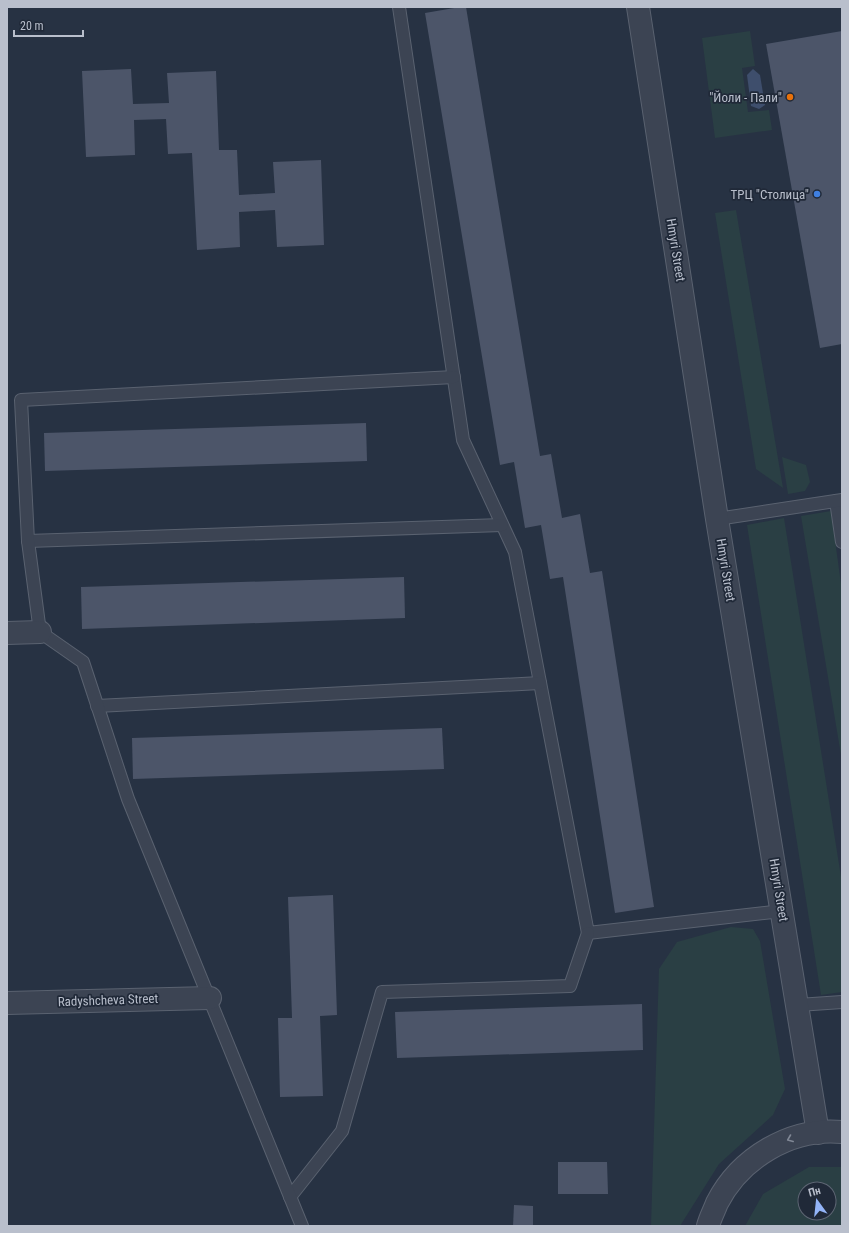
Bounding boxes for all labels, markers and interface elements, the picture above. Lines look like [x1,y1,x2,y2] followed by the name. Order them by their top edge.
[14,12,83,38] scale bar
[20,19,44,33] text: 20 m
[709,90,782,105] place label: "Йоли - Пали"
[785,92,795,102] marker: "Йоли - Пали"
[730,187,809,202] place label: ТРЦ "Столица"
[812,189,822,199] marker: ТРЦ "Столица"
[664,217,688,283] street label: Hmyri Street
[714,537,738,603] street label: Hmyri Street
[767,857,791,923] street label: Hmyri Street
[57,991,159,1009] street label: Radyshcheva Street
[787,1135,794,1143] one-way arrow
[797,1181,837,1221] north arrow
[807,1184,822,1200] text: Пн

